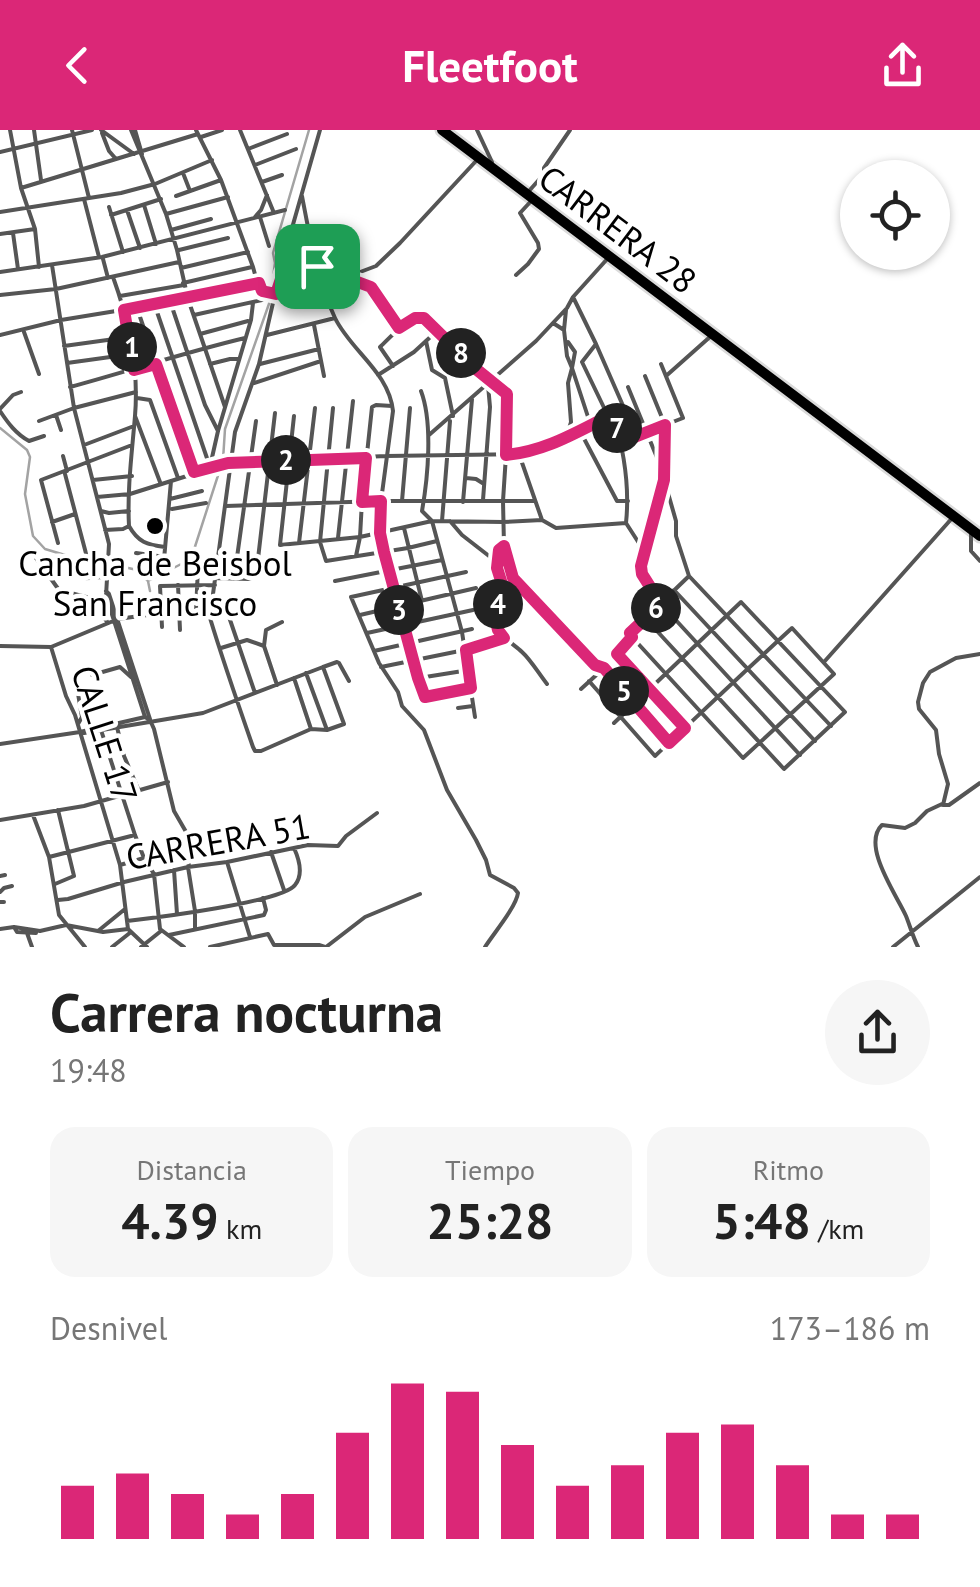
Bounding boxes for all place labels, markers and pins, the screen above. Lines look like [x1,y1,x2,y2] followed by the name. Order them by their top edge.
[275,224,360,309] pin
[107,322,157,372] pin: 1
[436,328,486,378] pin: 8
[592,403,642,453] pin: 7
[261,435,311,485] pin: 2
[144,515,166,537] marker: Cancha de Beisbol San Francisco
[18,540,292,626] place label: Cancha de Beisbol San Francisco
[473,579,523,629] pin: 4
[631,583,681,633] pin: 6
[374,585,424,635] pin: 3
[599,666,649,716] pin: 5

